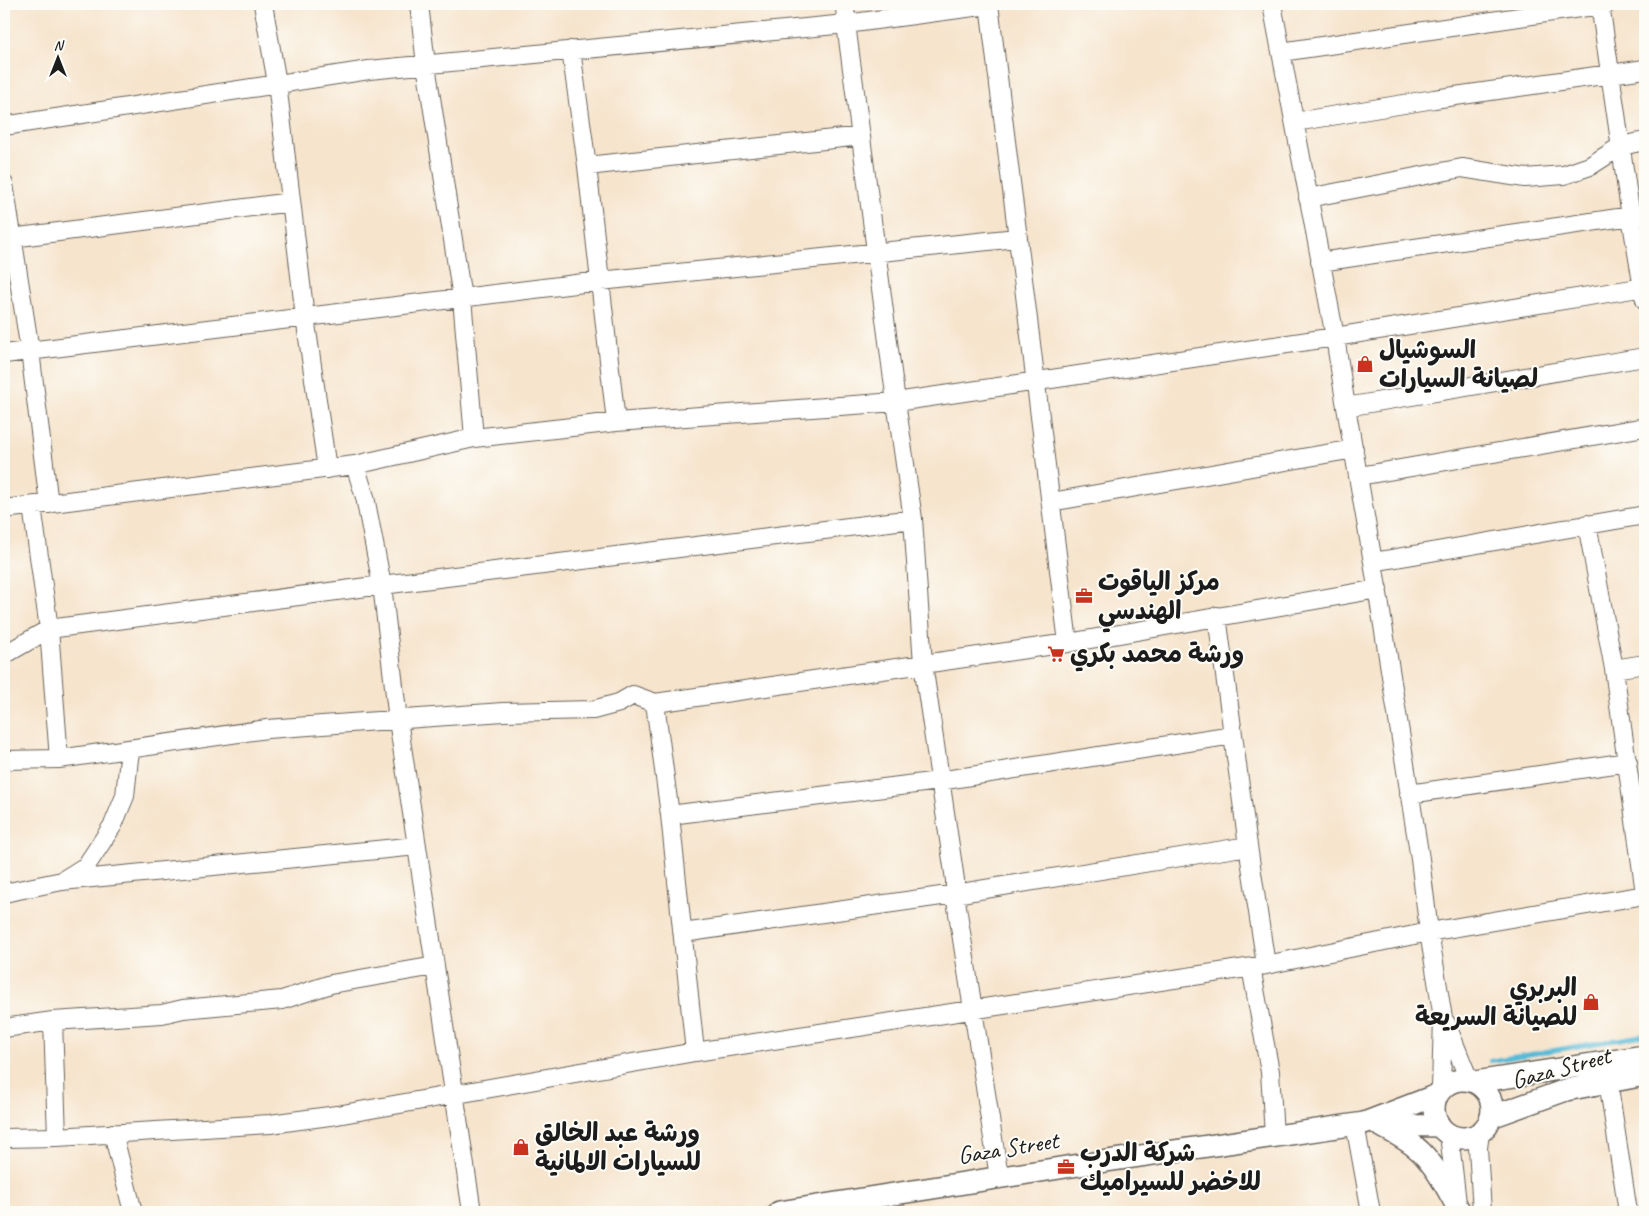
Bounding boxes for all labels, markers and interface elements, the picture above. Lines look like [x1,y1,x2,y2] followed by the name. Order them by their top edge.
[32,32,82,82] north arrow
[54,37,65,54] text: N
[1379,334,1538,395] place label: السوشيال لصيانة السيارات
[1355,354,1375,374] shop icon: السوشيال لصيانة السيارات
[1098,566,1220,633] place label: مركز الياقوت الهندسي
[1074,586,1094,606] office icon: مركز الياقوت الهندسي
[1070,638,1244,672] place label: ورشة محمد بكري
[1046,644,1066,664] supermarket icon: ورشة محمد بكري
[1415,972,1577,1033] place label: البربري للصيانة السريعة
[1581,992,1601,1012] shop icon: البربري للصيانة السريعة
[1508,1039,1617,1097] street label: Gaza Street
[535,1117,701,1178] place label: ورشة عبد الخالق للسيارات الالمانية
[956,1124,1063,1172] street label: Gaza Street
[511,1137,531,1157] shop icon: ورشة عبد الخالق للسيارات الالمانية
[1080,1137,1261,1198] place label: شركة الدرب للاخضر للسيراميك
[1056,1157,1076,1177] office icon: شركة الدرب للاخضر للسيراميك

